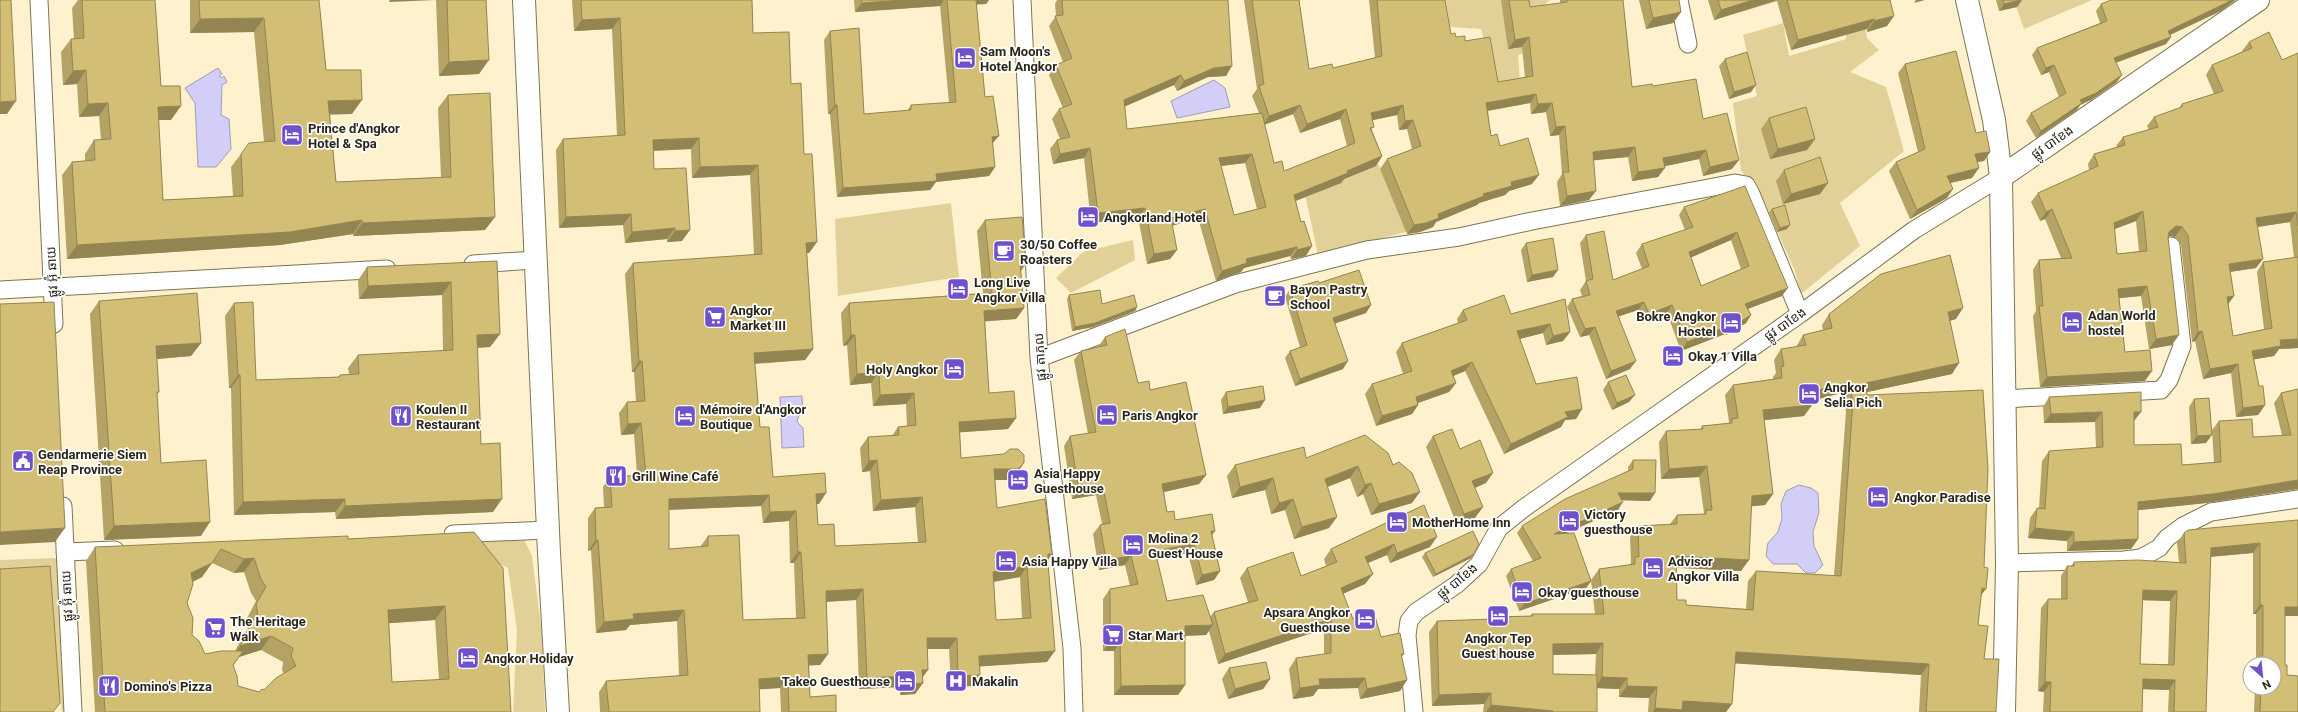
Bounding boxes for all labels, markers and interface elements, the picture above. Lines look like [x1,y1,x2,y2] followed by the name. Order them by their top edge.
[980,44,1057,74] place label: Sam Moon's Hotel Angkor
[952,45,978,71] hotel icon: Sam Moon's Hotel Angkor
[308,121,400,151] place label: Prince d'Angkor Hotel & Spa
[279,122,305,148] hotel icon: Prince d'Angkor Hotel & Spa
[2028,122,2078,165] street label: ផ្លូវ បាខែង
[1075,204,1101,230] hotel icon: Angkorland Hotel
[1104,210,1206,225] place label: Angkorland Hotel
[1020,237,1097,267] place label: 30/50 Coffee Roasters
[991,238,1017,264] cafe icon: 30/50 Coffee Roasters
[42,246,65,298] street label: ផ្លូវ អ៊ុំ ឆាយ
[974,275,1045,305] place label: Long Live Angkor Villa
[945,276,971,302] hotel icon: Long Live Angkor Villa
[1290,282,1368,312] place label: Bayon Pastry School
[1262,283,1288,309] cafe icon: Bayon Pastry School
[730,303,786,333] place label: Angkor Market III
[702,304,728,330] supermarket icon: Angkor Market III
[1761,304,1811,347] street label: ផ្លូវ បាខែង
[2088,308,2156,338] place label: Adan World hostel
[1636,309,1716,339] place label: Bokre Angkor Hostel
[2059,309,2085,335] hotel icon: Adan World hostel
[1718,310,1744,336] hotel icon: Bokre Angkor Hostel
[1031,332,1053,381] street label: ផ្លូវ តាភុល
[1660,343,1686,369] hotel icon: Okay 1 Villa
[1688,349,1757,364] place label: Okay 1 Villa
[941,356,967,382] hotel icon: Holy Angkor
[866,362,938,377] place label: Holy Angkor
[1824,380,1882,410] place label: Angkor Selia Pich
[1796,381,1822,407] hotel icon: Angkor Selia Pich
[416,402,480,432] place label: Koulen II Restaurant
[700,402,807,432] place label: Mémoire d'Angkor Boutique
[1094,402,1120,428] hotel icon: Paris Angkor
[388,403,414,429] restaurant icon: Koulen II Restaurant
[672,403,698,429] hotel icon: Mémoire d'Angkor Boutique
[1122,408,1198,423] place label: Paris Angkor
[38,447,147,477] place label: Gendarmerie Siem Reap Province
[10,448,36,474] public building icon: Gendarmerie Siem Reap Province
[603,463,629,489] restaurant icon: Grill Wine Café
[1034,466,1104,496] place label: Asia Happy Guesthouse
[1005,467,1031,493] hotel icon: Asia Happy Guesthouse
[632,469,719,484] place label: Grill Wine Café
[1865,484,1891,510] hotel icon: Angkor Paradise
[1894,490,1991,505] place label: Angkor Paradise
[1584,507,1652,537] place label: Victory guesthouse
[1556,508,1582,534] hotel icon: Victory guesthouse
[1384,509,1410,535] hotel icon: MotherHome Inn
[1412,515,1511,530] place label: MotherHome Inn
[1148,531,1223,561] place label: Molina 2 Guest House
[1120,532,1146,558] hotel icon: Molina 2 Guest House
[993,548,1019,574] hotel icon: Asia Happy Villa
[1022,554,1117,569] place label: Asia Happy Villa
[1668,554,1739,584] place label: Advisor Angkor Villa
[1640,555,1666,581] hotel icon: Advisor Angkor Villa
[1434,560,1483,605] street label: ផ្លូវ បាខែង
[57,570,80,622] street label: ផ្លូវ អ៊ុំ ឆាយ
[1509,579,1535,605] hotel icon: Okay guesthouse
[1538,585,1639,600] place label: Okay guesthouse
[1485,603,1511,629] hotel icon: Angkor Tep Guest house
[1264,605,1350,635] place label: Apsara Angkor Guesthouse
[1352,606,1378,632] hotel icon: Apsara Angkor Guesthouse
[230,614,306,644] place label: The Heritage Walk
[202,615,228,641] supermarket icon: The Heritage Walk
[1100,622,1126,648] supermarket icon: Star Mart
[1128,628,1184,643] place label: Star Mart
[1461,631,1535,661] place label: Angkor Tep Guest house
[455,645,481,671] hotel icon: Angkor Holiday
[484,651,574,666] place label: Angkor Holiday
[2242,656,2282,696] north arrow
[892,668,918,694] hotel icon: Takeo Guesthouse
[943,668,969,694] hospital icon: Makalin
[96,673,122,699] restaurant icon: Domino's Pizza
[782,674,890,689] place label: Takeo Guesthouse
[972,674,1018,689] place label: Makalin
[2260,677,2273,692] text: N
[124,679,212,694] place label: Domino's Pizza

